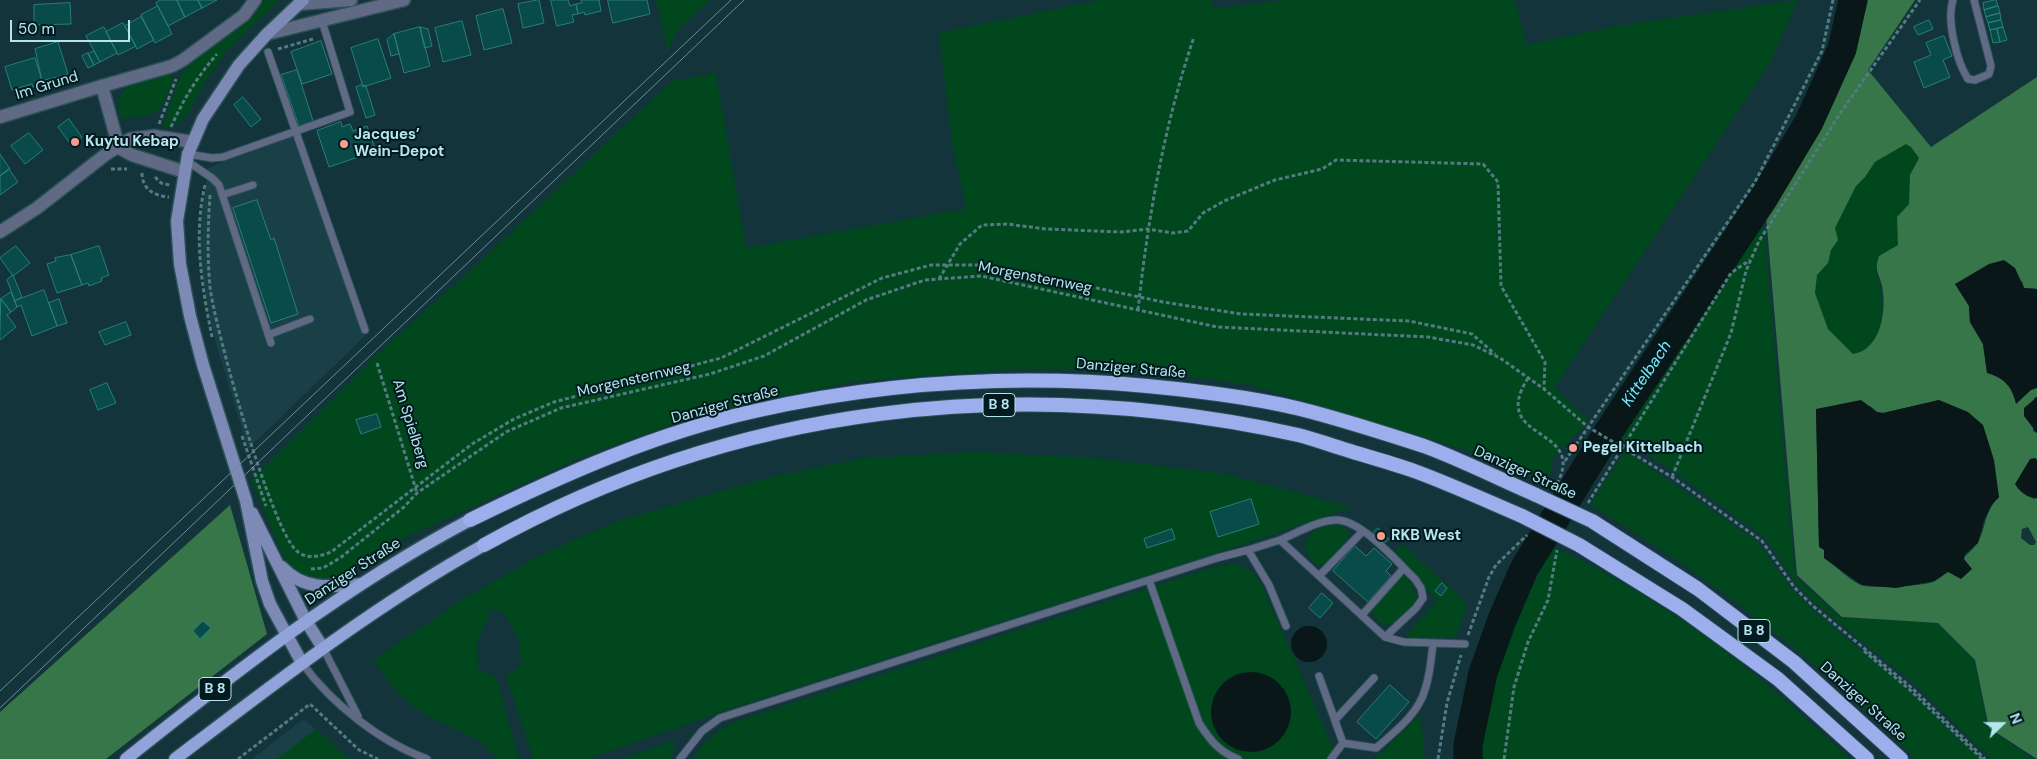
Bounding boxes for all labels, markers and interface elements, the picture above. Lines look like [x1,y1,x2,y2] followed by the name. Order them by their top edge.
[12,10,132,42] scale bar
[18,19,55,39] text: 50 m
[14,68,80,104] street label: Im Grund
[354,126,444,161] place label: Jacques’ Wein-Depot
[85,133,179,151] place label: Kuytu Kebap
[69,136,81,148] marker: Kuytu Kebap
[338,138,350,150] marker: Jacques’ Wein-Depot
[977,258,1093,298] street label: Morgensternweg
[1618,337,1676,411] water label: Kittelbach
[1075,355,1187,383] street label: Danziger Straße
[576,358,692,402] street label: Morgensternweg
[388,377,432,471] street label: Am Spielberg
[669,382,781,428] street label: Danziger Straße
[983,394,1015,416] road number: B 8
[1583,439,1703,457] place label: Pegel Kittelbach
[1471,442,1579,504] street label: Danziger Straße
[1567,442,1579,454] marker: Pegel Kittelbach
[1391,527,1461,545] place label: RKB West
[1375,530,1387,542] marker: RKB West
[302,534,404,610] street label: Danziger Straße
[1738,620,1770,642] road number: B 8
[1816,658,1910,746] street label: Danziger Straße
[199,678,231,701] road number: B 8
[1977,699,2027,749] north arrow
[2006,710,2026,726] text: N

